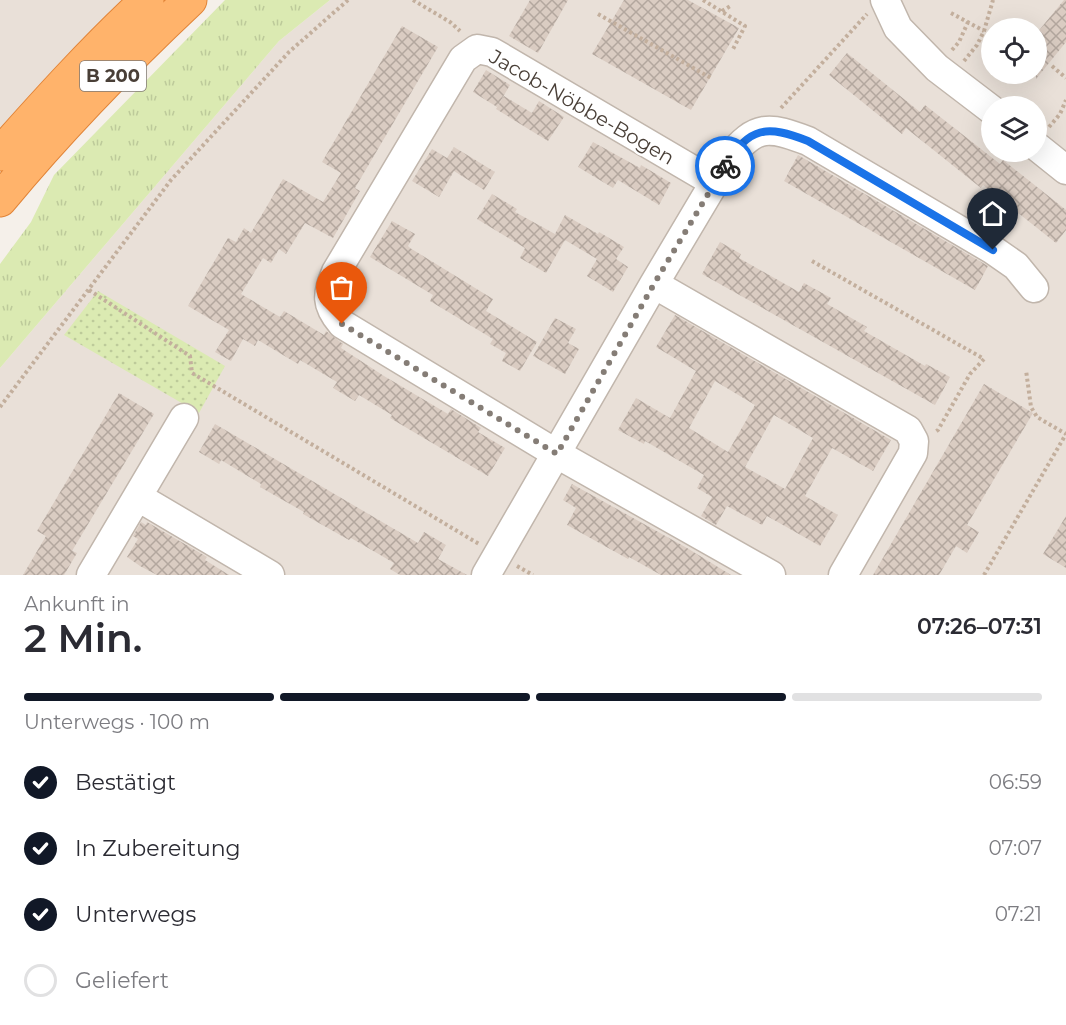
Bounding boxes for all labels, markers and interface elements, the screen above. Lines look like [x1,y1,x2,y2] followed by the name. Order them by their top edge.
[981,18,1047,162] map controls
[981,18,1047,84] button: locate
[484,44,679,170] street label: Jacob-Nöbbe-Bogen
[80,61,146,91] road number: B 200
[981,96,1047,162] button: layers
[695,136,755,196] courier
[709,150,742,183] icon: bike
[967,188,1018,250] pin
[976,197,1009,230] icon: home
[316,262,367,324] pin
[325,271,358,304] icon: bag
[24,592,130,616] text: Ankunft in
[917,613,1042,640] text: 07:26–07:31
[24,614,142,662] text: 2 Min.
[24,710,210,734] text: Unterwegs · 100 m
[24,766,57,799] icon: check
[75,769,176,796] text: Bestätigt
[989,770,1042,794] text: 06:59
[24,832,57,865] icon: check
[75,835,241,862] text: In Zubereitung
[988,836,1042,860] text: 07:07
[24,898,57,931] icon: check
[75,901,196,928] text: Unterwegs
[995,902,1042,926] text: 07:21
[75,967,169,994] text: Geliefert

